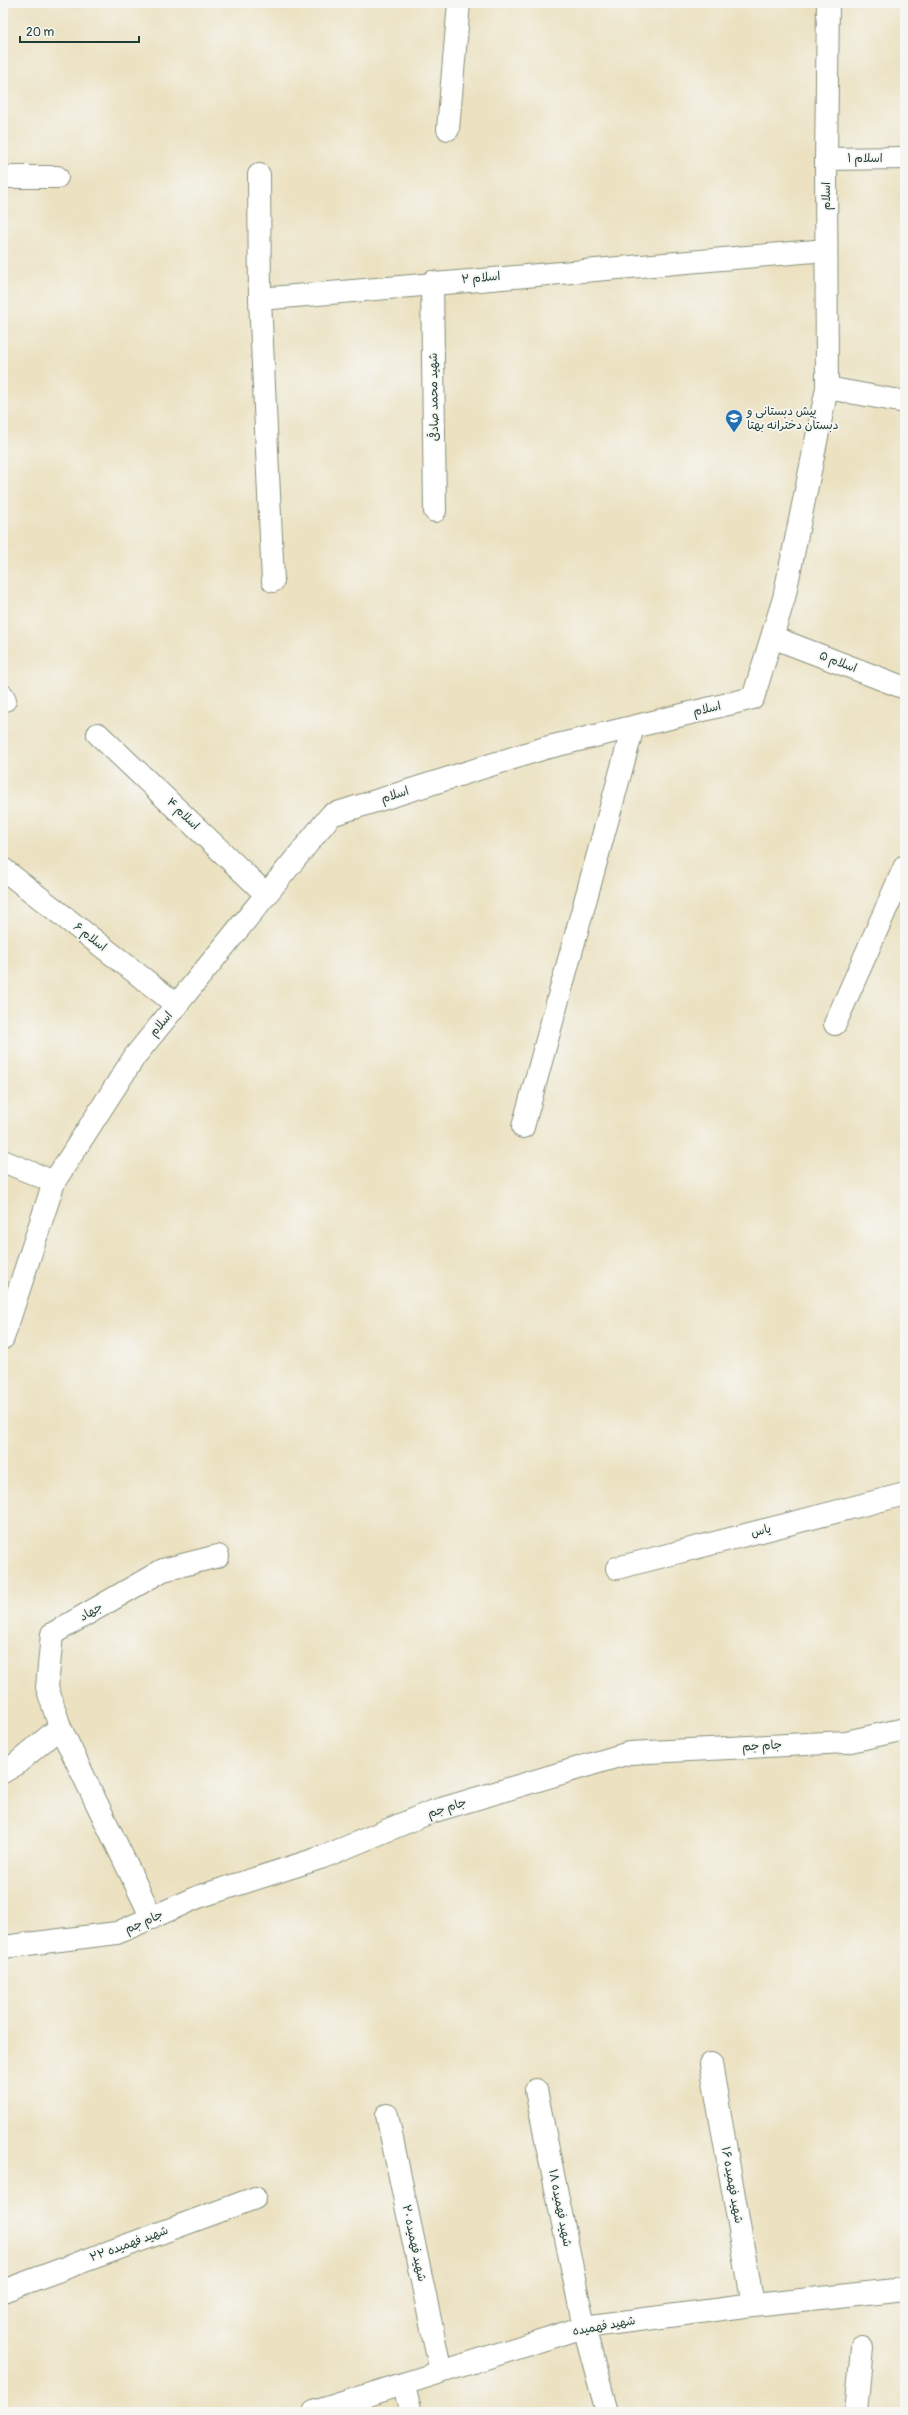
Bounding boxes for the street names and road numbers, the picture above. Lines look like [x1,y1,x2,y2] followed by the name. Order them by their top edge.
[847,151,883,167] street label: اسلام ۱
[819,182,835,210] street label: اسلام
[461,269,501,288] street label: اسلام ۲
[426,353,442,441] street label: شهید محمد صادقی
[817,648,859,677] street label: اسلام ۵
[691,698,723,720] street label: اسلام
[379,783,411,807] street label: اسلام
[163,795,203,834] street label: اسلام ۴
[70,919,110,955] street label: اسلام ۶
[146,1008,177,1040] street label: اسلام
[749,1521,773,1541] street label: یاس
[77,1599,105,1625] street label: جهاد
[742,1737,783,1756] street label: جام جم
[426,1795,469,1822] street label: جام جم
[123,1907,166,1938] street label: جام جم
[718,2145,746,2225] street label: شهید فهمیده ۱۶
[545,2168,575,2248] street label: شهید فهمیده ۱۸
[399,2203,429,2283] street label: شهید فهمیده ۲۰
[88,2223,170,2265] street label: شهید فهمیده ۲۲
[571,2313,637,2339] street label: شهید فهمیده

